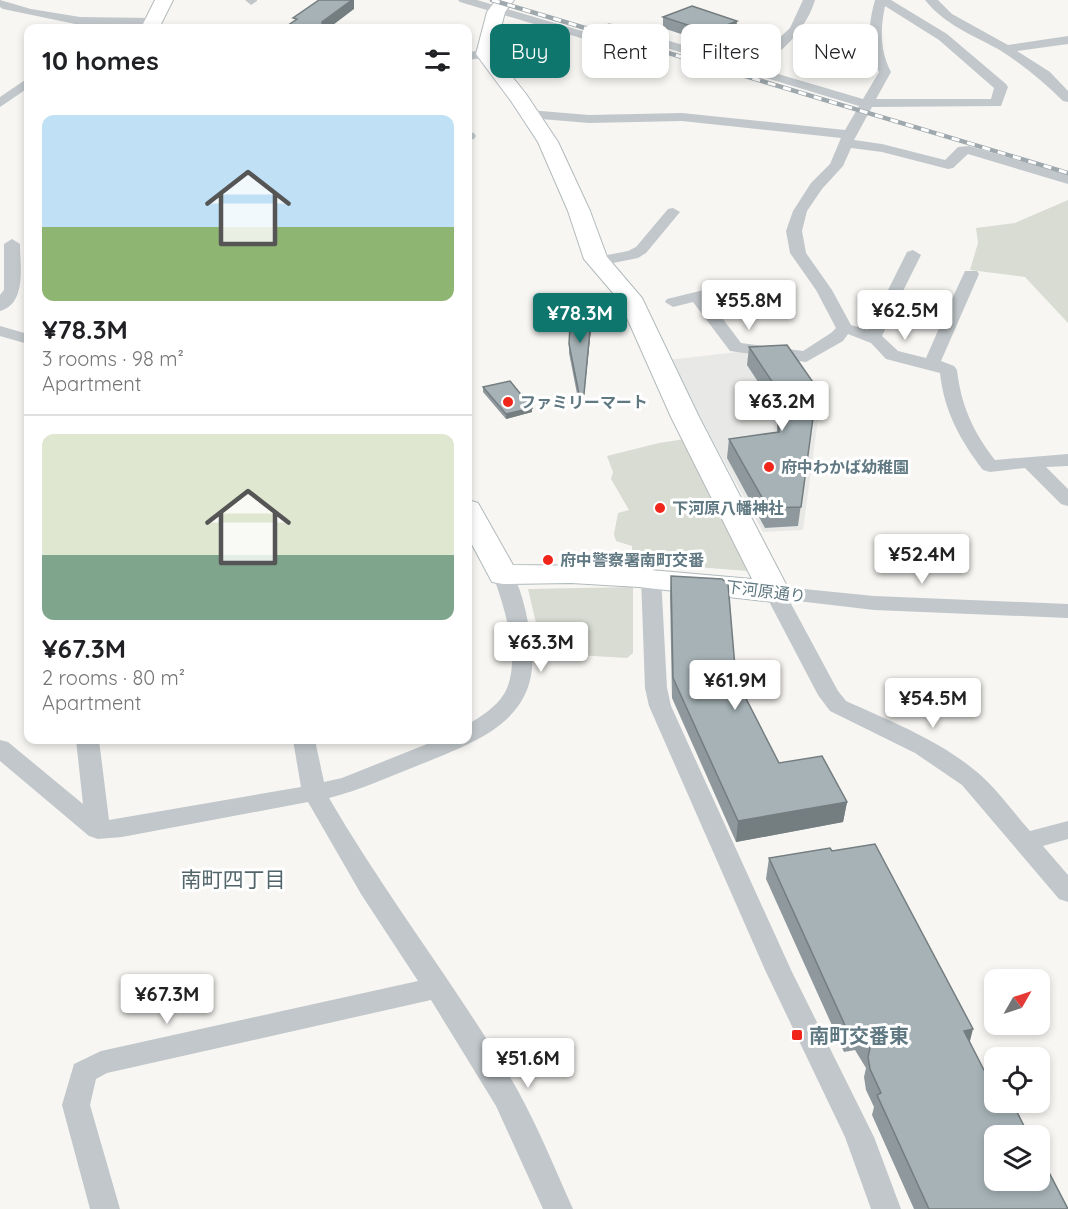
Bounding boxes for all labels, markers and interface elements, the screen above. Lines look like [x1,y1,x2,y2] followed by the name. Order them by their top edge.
[490,24,570,78] chip: Buy
[582,24,669,78] chip: Rent
[681,24,781,78] chip: Filters
[793,24,878,78] chip: New
[42,44,159,77] text: 10 homes
[421,44,454,77] icon: filters
[194,154,302,262] icon: home
[700,280,798,331] pin: ¥55.8M
[716,287,782,312] text: ¥55.8M
[856,290,954,341] pin: ¥62.5M
[531,293,629,344] pin: ¥78.3M
[871,297,939,322] text: ¥62.5M
[547,300,613,325] text: ¥78.3M
[42,313,128,346] text: ¥78.3M
[42,346,184,371] text: 3 rooms · 98 m²
[42,371,142,396] text: Apartment
[733,381,831,432] pin: ¥63.2M
[749,388,815,413] text: ¥63.2M
[520,392,648,412] place label: ファミリーマート
[501,395,515,409] marker: ファミリーマート
[781,457,909,477] place label: 府中わかば幼稚園
[762,460,776,474] marker: 府中わかば幼稚園
[194,473,302,581] icon: home
[672,498,784,518] place label: 下河原八幡神社
[653,501,667,515] marker: 下河原八幡神社
[873,534,971,585] pin: ¥52.4M
[888,541,956,566] text: ¥52.4M
[560,550,704,570] place label: 府中警察署南町交番
[541,553,555,567] marker: 府中警察署南町交番
[725,576,807,606] street label: 下河原通り
[492,622,590,673] pin: ¥63.3M
[508,629,574,654] text: ¥63.3M
[42,632,126,665] text: ¥67.3M
[686,660,784,711] pin: ¥61.9M
[42,665,185,690] text: 2 rooms · 80 m²
[703,667,767,692] text: ¥61.9M
[884,678,982,729] pin: ¥54.5M
[899,685,967,710] text: ¥54.5M
[42,690,142,715] text: Apartment
[181,866,286,892] district label: 南町四丁目
[984,969,1050,1035] north arrow
[984,969,1050,1191] map controls
[118,974,216,1025] pin: ¥67.3M
[135,981,199,1006] text: ¥67.3M
[809,1023,909,1048] place label: 南町交番東
[790,1028,804,1042] marker: 南町交番東
[479,1038,577,1089] pin: ¥51.6M
[496,1045,560,1070] text: ¥51.6M
[984,1047,1050,1113] button: locate
[984,1125,1050,1191] button: layers

